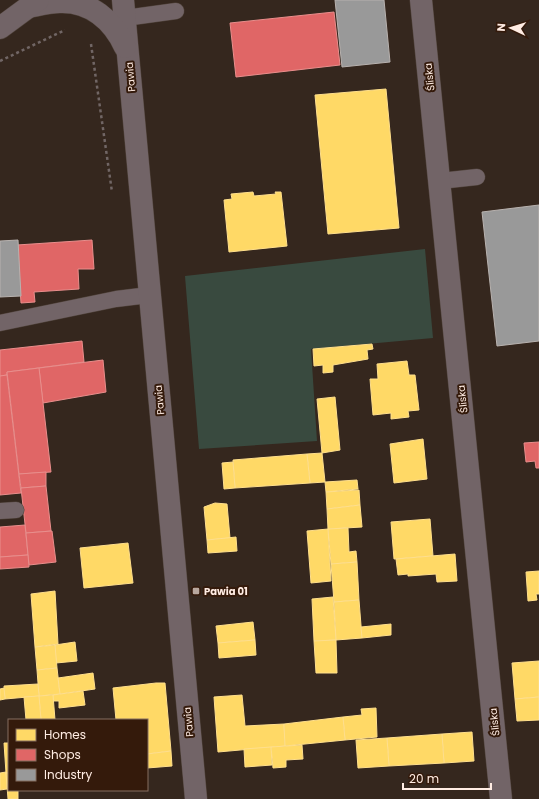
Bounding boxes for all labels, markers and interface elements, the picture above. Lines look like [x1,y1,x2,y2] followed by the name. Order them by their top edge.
[491,8,531,48] north arrow
[493,23,509,32] text: N
[122,61,139,93] street label: Pawia
[421,62,438,92] street label: Śliska
[151,384,168,416] street label: Pawia
[454,384,471,414] street label: Śliska
[204,584,248,599] place label: Pawia 01
[191,586,201,596] marker: Pawia 01
[180,706,197,738] street label: Pawia
[486,707,503,737] street label: Śliska
[8,719,148,791] legend
[44,726,86,743] text: Homes
[44,746,81,763] text: Shops
[403,765,491,791] scale bar
[44,766,93,783] text: Industry
[409,770,439,787] text: 20 m

